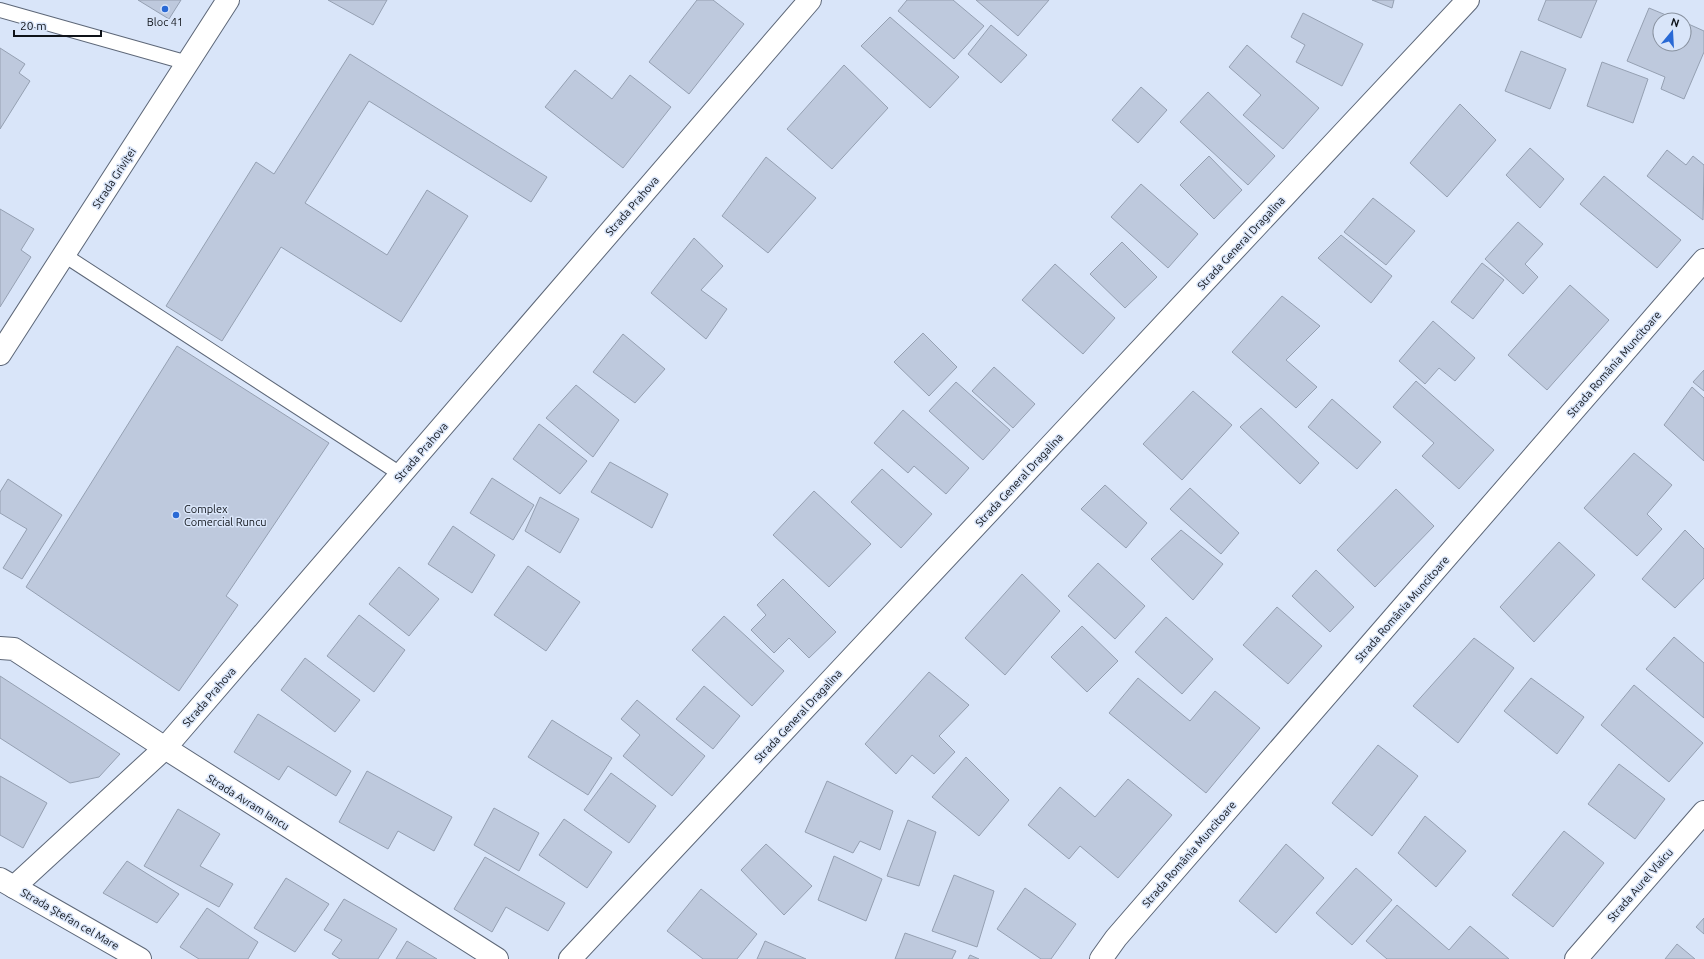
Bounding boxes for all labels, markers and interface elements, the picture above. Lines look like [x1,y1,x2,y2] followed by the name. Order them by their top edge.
[160,4,170,14] marker: Bloc 41
[14,12,101,38] scale bar
[1652,12,1692,52] north arrow
[147,16,183,28] place label: Bloc 41
[1669,16,1681,29] text: N
[20,19,47,32] text: 20 m
[90,145,138,211] street label: Strada Griviței
[603,174,661,238] street label: Strada Prahova
[1195,194,1287,292] street label: Strada General Dragalina
[1565,309,1663,419] street label: Strada România Muncitoare
[392,420,450,484] street label: Strada Prahova
[973,431,1065,529] street label: Strada General Dragalina
[184,503,267,528] place label: Complex Comercial Runcu
[171,510,181,520] marker: Complex Comercial Runcu
[1353,554,1451,664] street label: Strada România Muncitoare
[180,665,238,729] street label: Strada Prahova
[752,667,844,765] street label: Strada General Dragalina
[205,772,291,832] street label: Strada Avram Iancu
[1140,799,1238,909] street label: Strada România Muncitoare
[1605,846,1675,924] street label: Strada Aurel Vlaicu
[19,886,121,952] street label: Strada Ștefan cel Mare

